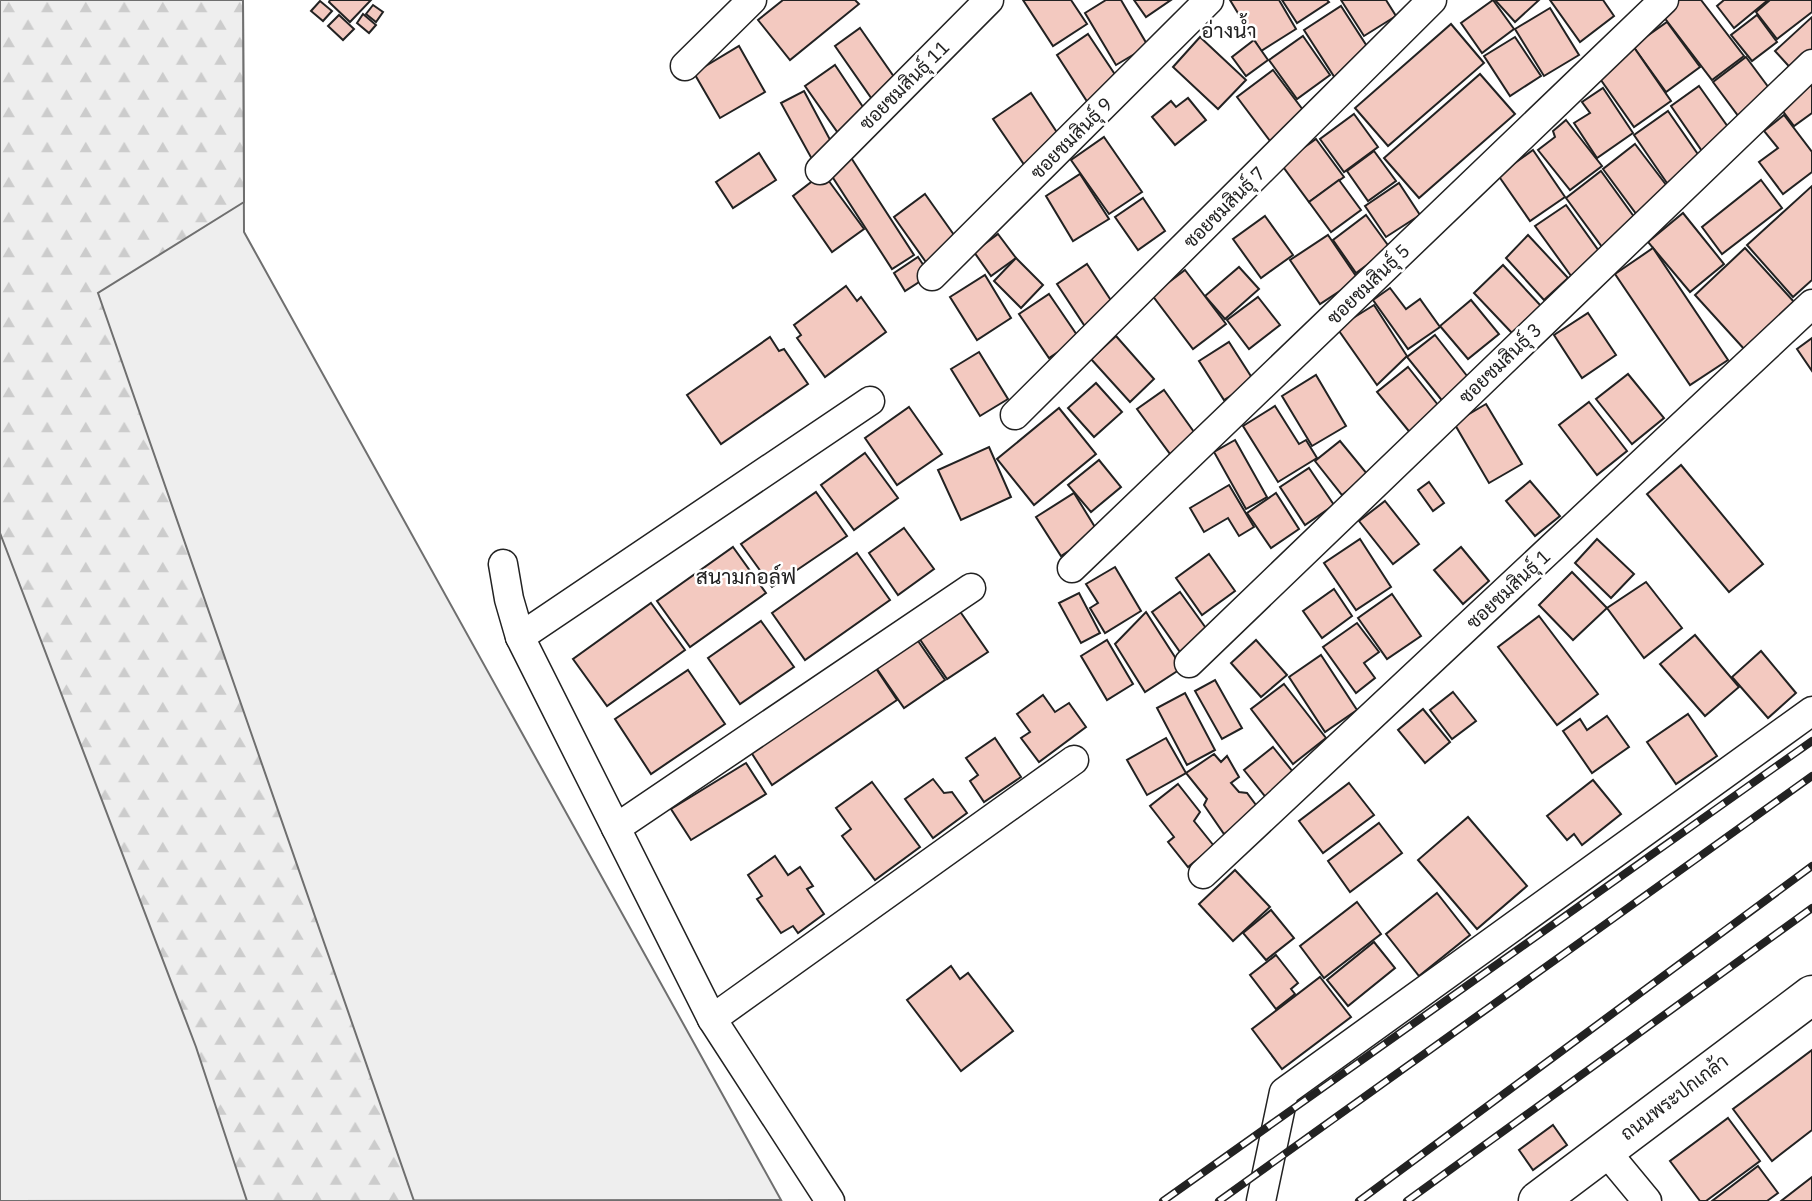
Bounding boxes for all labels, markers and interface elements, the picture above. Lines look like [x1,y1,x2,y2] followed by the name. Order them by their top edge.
[1201,13,1257,44] district label: อ่างน้ำ
[854,35,955,136] street label: ซอยชมสินธุ์ 11
[1025,92,1118,185] street label: ซอยชมสินธุ์ 9
[1178,161,1271,254] street label: ซอยชมสินธุ์ 7
[1321,238,1415,330] street label: ซอยชมสินธุ์ 5
[1453,317,1547,409] street label: ซอยชมสินธุ์ 3
[1461,544,1556,635] street label: ซอยชมสินธุ์ 1
[696,562,796,590] district label: สนามกอล์ฟ
[1615,1049,1733,1145] street label: ถนนพระปกเกล้า

